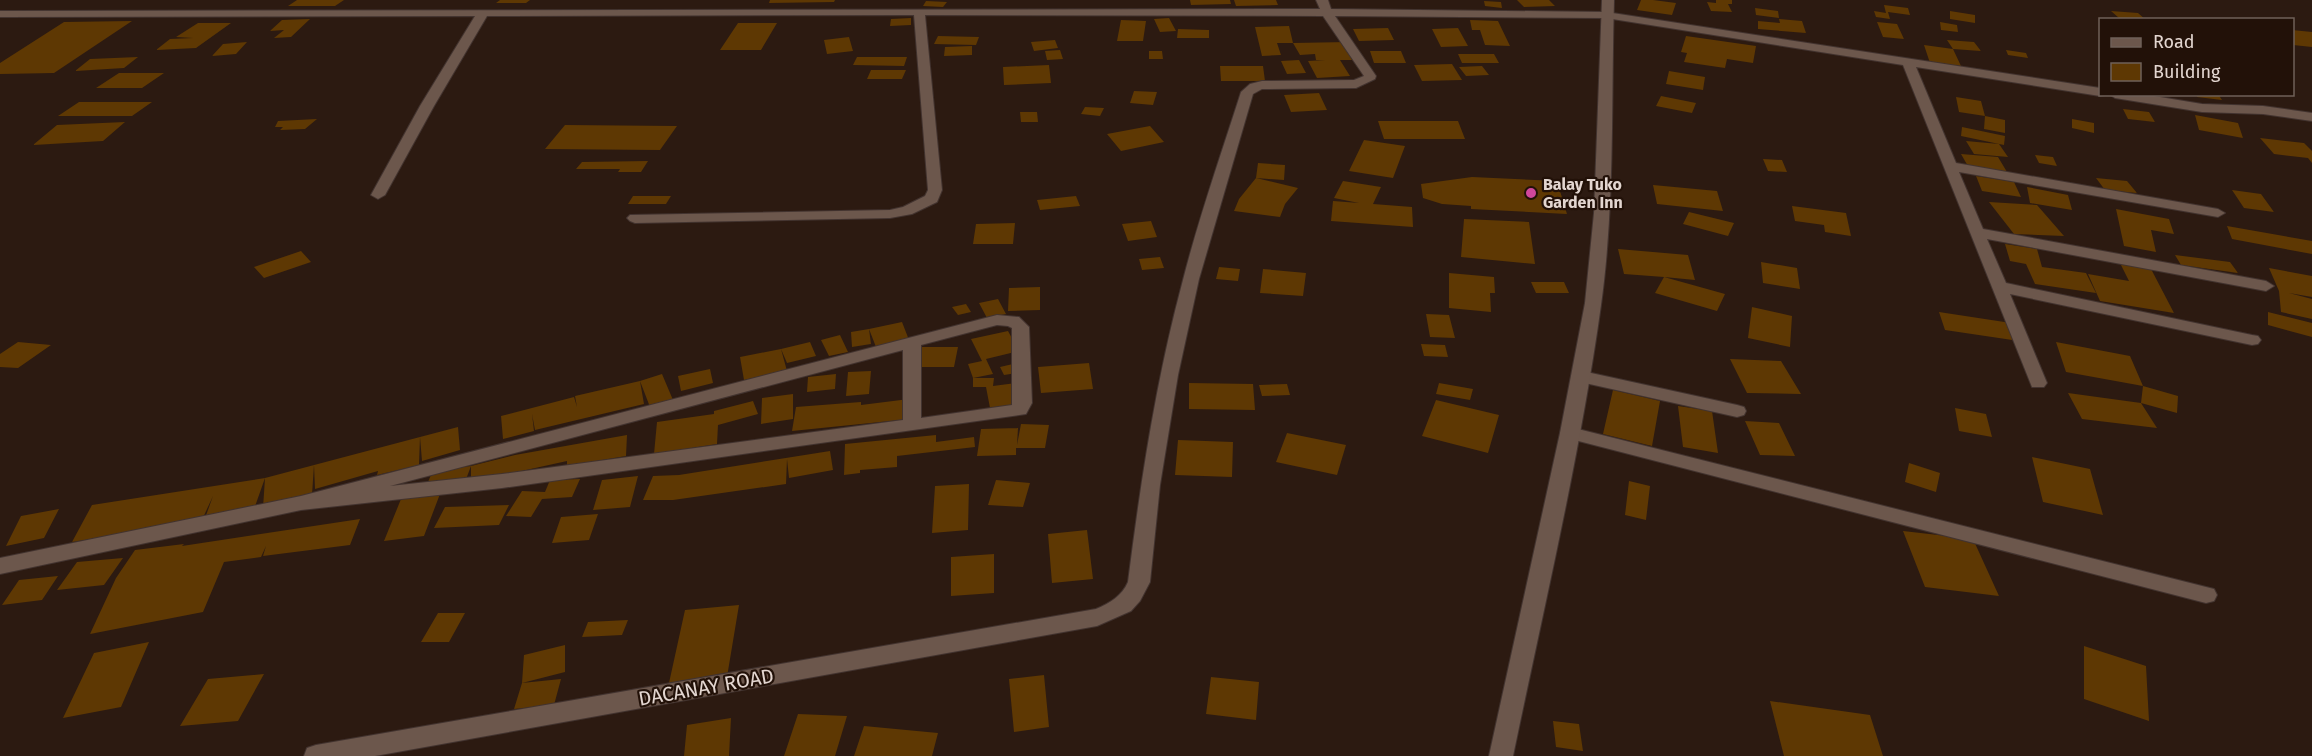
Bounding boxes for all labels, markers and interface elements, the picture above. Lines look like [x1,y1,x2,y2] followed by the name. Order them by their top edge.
[2099,18,2294,96] legend
[2153,31,2195,53] text: Road
[2153,61,2221,83] text: Building
[1543,175,1623,212] place label: Balay Tuko Garden Inn
[1524,186,1538,200] marker: Balay Tuko Garden Inn
[636,663,776,711] street label: DACANAY ROAD

